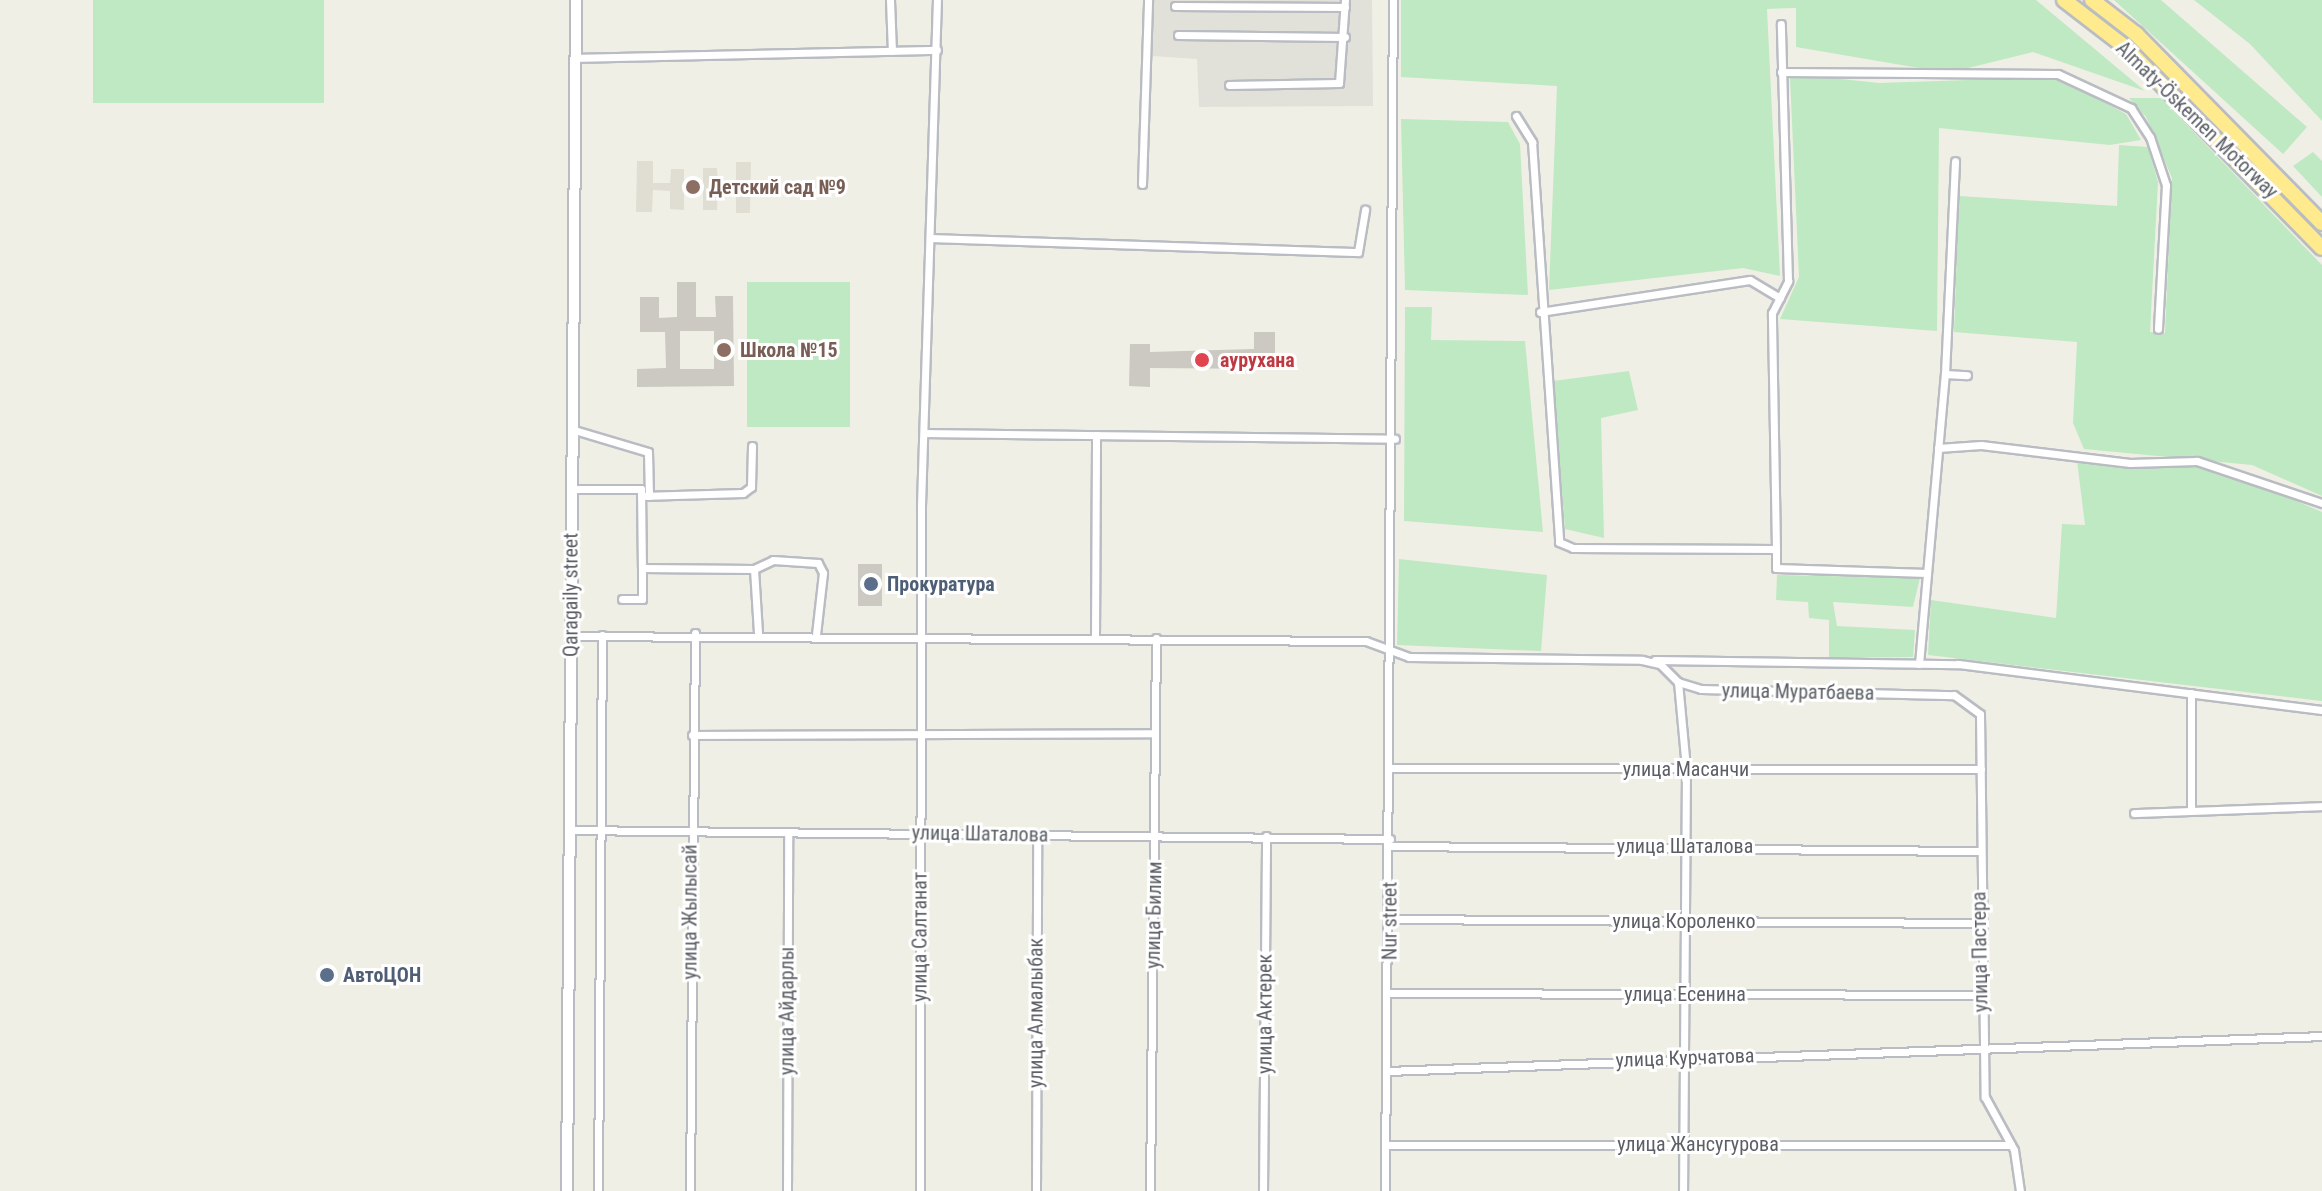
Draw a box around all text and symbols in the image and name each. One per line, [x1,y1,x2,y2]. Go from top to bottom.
street label: Almaty-Öskemen Motorway [2111,36,2283,204]
place label: Детский сад №9 [709,175,846,199]
marker: Детский сад №9 [684,178,702,196]
place label: Школа №15 [740,338,838,362]
marker: Школа №15 [715,341,733,359]
place label: аурухана [1220,348,1295,372]
marker: аурухана [1191,349,1213,371]
street label: Qaragaily street [559,533,583,657]
place label: Прокуратура [887,572,995,596]
marker: Прокуратура [862,575,880,593]
street label: улица Муратбаева [1722,679,1874,705]
street label: улица Масанчи [1623,757,1749,781]
street label: улица Шаталова [912,821,1048,847]
street label: улица Шаталова [1617,834,1753,858]
street label: улица Жылысай [678,844,702,980]
street label: улица Билим [1141,861,1167,969]
street label: улица Салтанат [908,872,932,1002]
street label: Nur street [1378,882,1402,960]
street label: улица Пастера [1967,891,1993,1013]
street label: улица Короленко [1613,909,1755,933]
street label: улица Алмалыбак [1024,938,1048,1088]
street label: улица Айдарлы [775,947,799,1075]
street label: улица Актерек [1253,954,1277,1074]
place label: АвтоЦОН [343,963,421,987]
marker: АвтоЦОН [318,966,336,984]
street label: улица Есенина [1624,982,1746,1006]
street label: улица Курчатова [1615,1044,1755,1072]
street label: улица Жансугурова [1617,1132,1779,1156]

